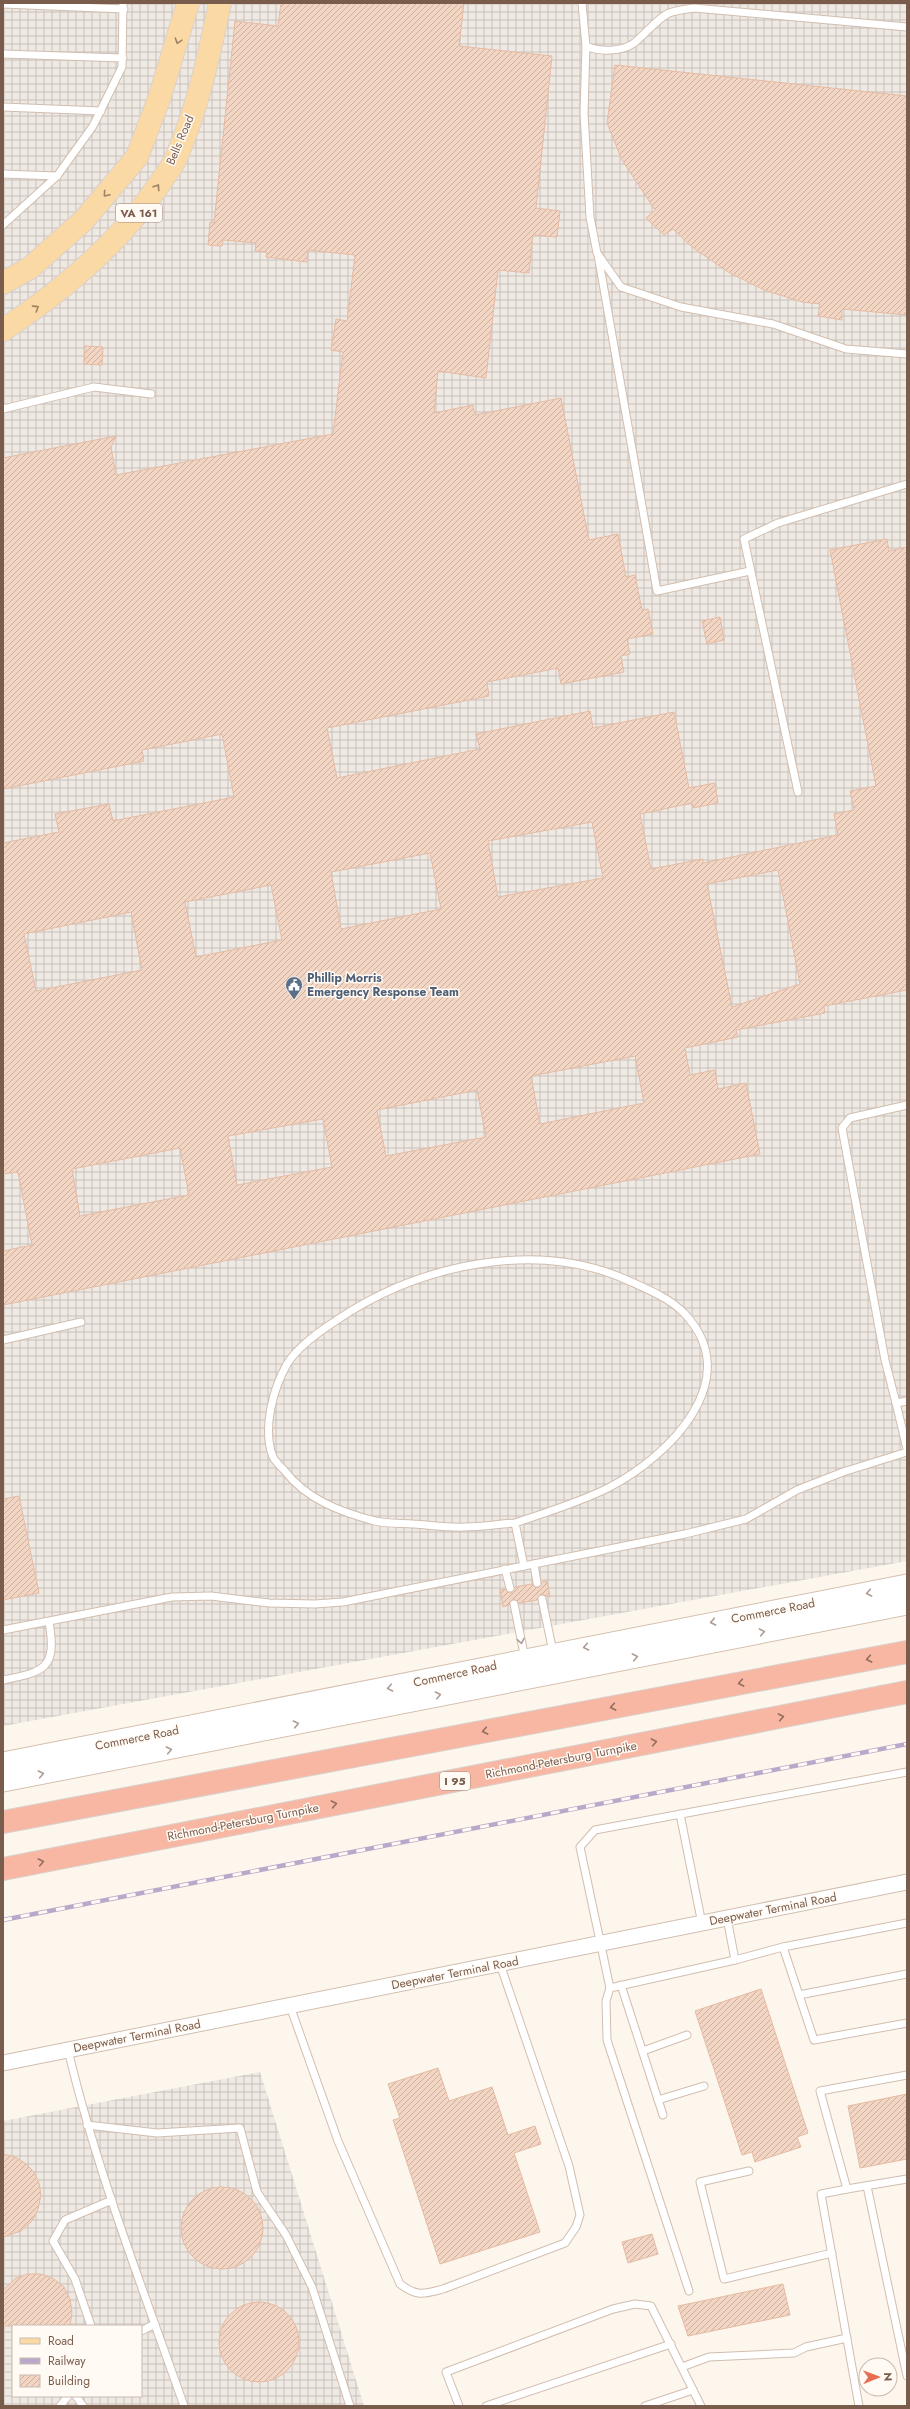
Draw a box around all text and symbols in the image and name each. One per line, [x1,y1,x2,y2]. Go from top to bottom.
one-way arrow [174,37,183,44]
street label: Bells Road [161,112,199,168]
one-way arrow [152,185,159,192]
one-way arrow [103,190,110,197]
road number: VA 161 [116,204,162,222]
one-way arrow [32,305,39,313]
place label: Phillip Morris Emergency Response Team [307,969,459,1001]
public building icon: Phillip Morris Emergency Response Team [284,975,304,1000]
one-way arrow [866,1588,872,1596]
street label: Commerce Road [730,1594,816,1628]
one-way arrow [710,1618,717,1626]
one-way arrow [759,1628,765,1637]
one-way arrow [517,1638,525,1644]
one-way arrow [583,1642,589,1650]
one-way arrow [631,1653,638,1661]
one-way arrow [866,1655,872,1663]
street label: Commerce Road [412,1656,498,1692]
one-way arrow [738,1679,744,1687]
one-way arrow [387,1683,393,1691]
one-way arrow [434,1692,441,1700]
one-way arrow [610,1703,616,1711]
one-way arrow [778,1713,784,1721]
street label: Commerce Road [94,1721,180,1755]
one-way arrow [293,1721,300,1729]
one-way arrow [482,1727,489,1735]
street label: Richmond-Petersburg Turnpike [484,1736,638,1784]
one-way arrow [651,1738,657,1746]
one-way arrow [166,1746,172,1754]
one-way arrow [38,1770,44,1779]
road number: I 95 [440,1772,470,1790]
street label: Richmond-Petersburg Turnpike [166,1798,320,1846]
one-way arrow [331,1801,337,1809]
one-way arrow [38,1858,44,1866]
street label: Deepwater Terminal Road [708,1888,838,1930]
street label: Deepwater Terminal Road [390,1952,520,1994]
street label: Deepwater Terminal Road [72,2015,202,2057]
legend [12,2325,142,2397]
text: Road [48,2332,74,2350]
text: Railway [48,2352,86,2370]
north arrow [858,2357,898,2397]
text: Building [48,2372,90,2390]
text: N [880,2372,896,2381]

